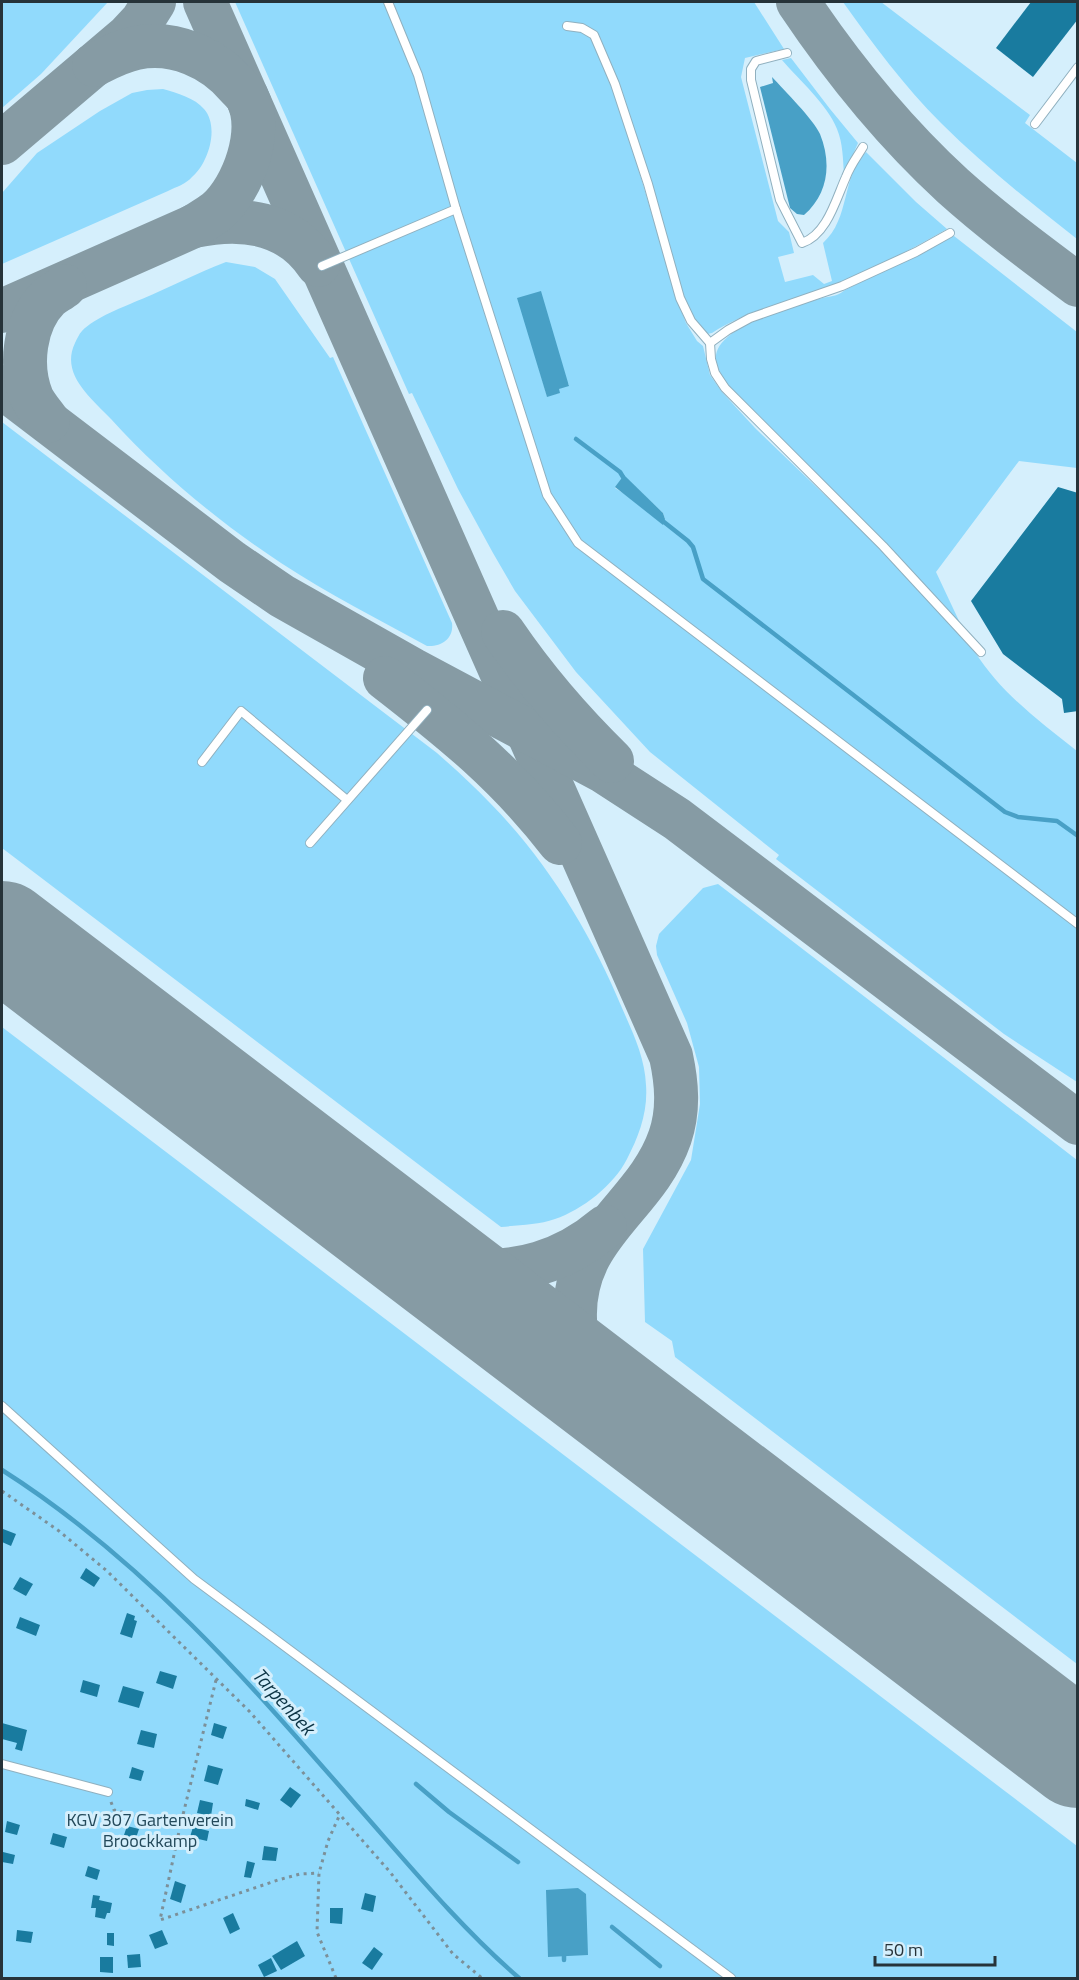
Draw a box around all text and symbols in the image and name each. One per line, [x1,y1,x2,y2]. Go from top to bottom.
water label: Tarpenbek [245,1660,324,1743]
park label: KGV 307 Gartenverein Broockkamp [66,1806,234,1854]
scale bar [875,1929,995,1967]
text: 50 m [884,1936,923,1963]

